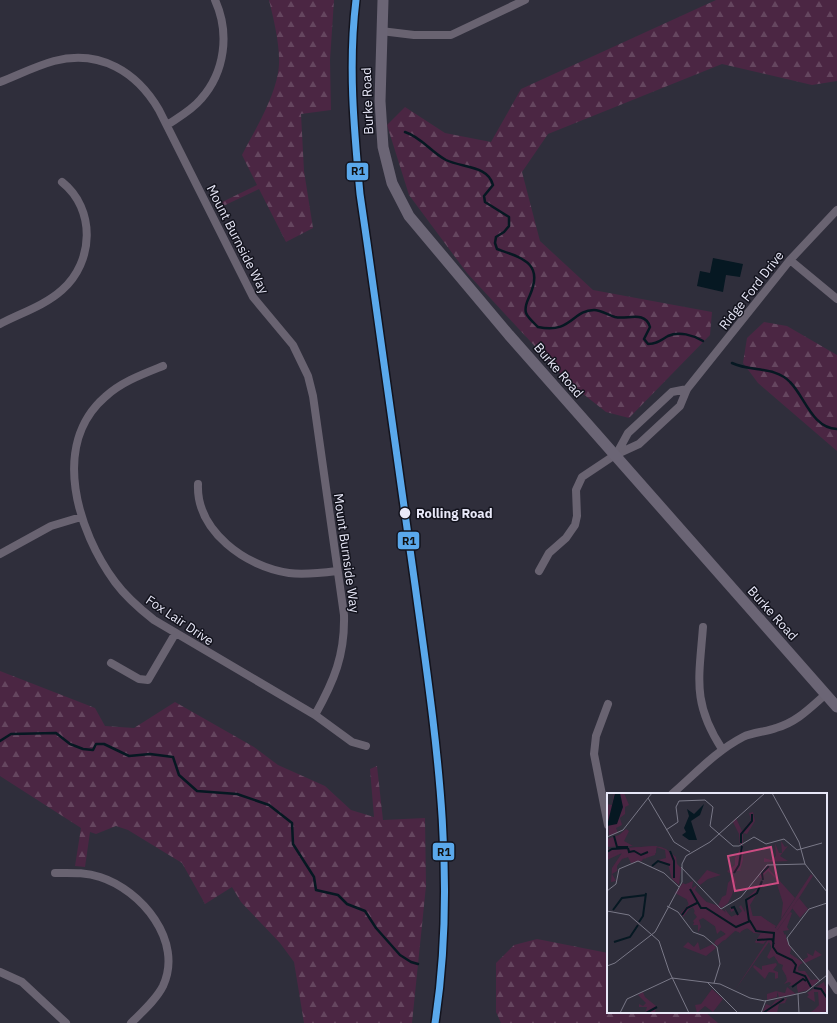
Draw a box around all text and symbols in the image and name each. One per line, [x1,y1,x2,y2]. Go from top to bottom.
street label: Burke Road [358,67,377,135]
line badge: R1 [346,162,369,181]
text: R1 [351,164,365,178]
street label: Mount Burnside Way [203,182,273,297]
street label: Ridge Ford Drive [715,247,788,333]
street label: Burke Road [530,339,587,401]
street label: Mount Burnside Way [330,492,363,614]
place label: Rolling Road [416,505,493,522]
marker: Rolling Road [398,506,412,520]
line badge: R1 [397,531,420,550]
text: R1 [402,534,416,548]
street label: Burke Road [744,583,801,644]
street label: Fox Lair Drive [142,591,217,649]
inset map [607,793,827,1013]
line badge: R1 [432,842,455,861]
text: R1 [437,845,451,859]

